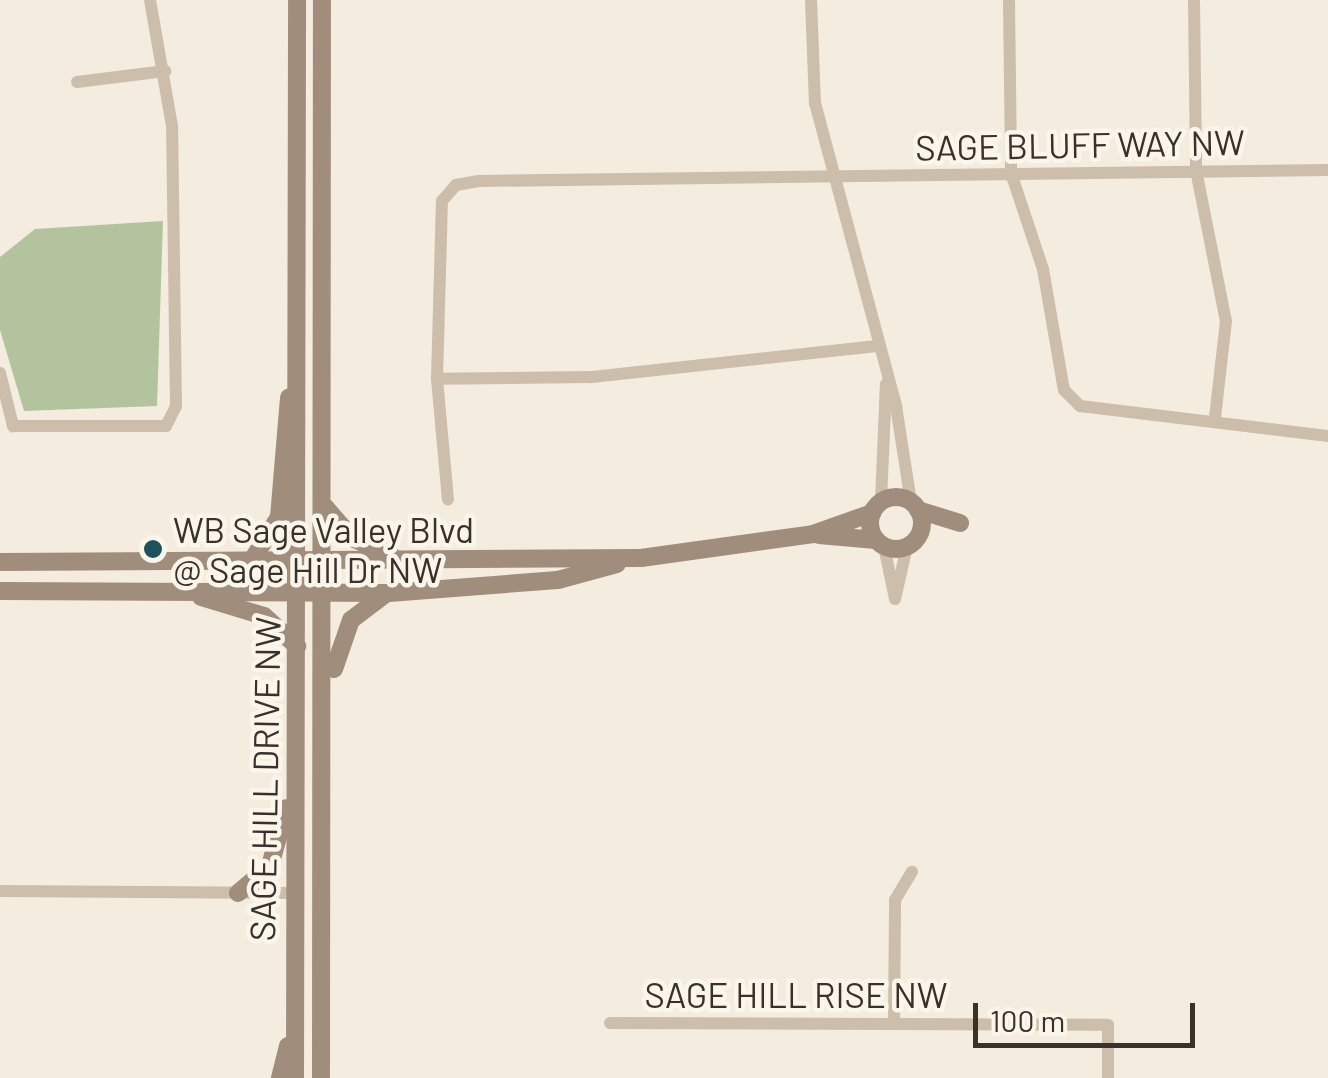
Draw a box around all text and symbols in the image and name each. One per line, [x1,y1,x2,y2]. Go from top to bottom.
street label: SAGE BLUFF WAY NW [915,120,1245,168]
place label: WB Sage Valley Blvd @ Sage Hill Dr NW [173,508,474,590]
marker: WB Sage Valley Blvd @ Sage Hill Dr NW [142,538,164,560]
street label: SAGE HILL DRIVE NW [240,616,288,942]
street label: SAGE HILL RISE NW [644,973,948,1015]
scale bar [978,983,1200,1045]
text: 100 m [990,1002,1065,1038]

